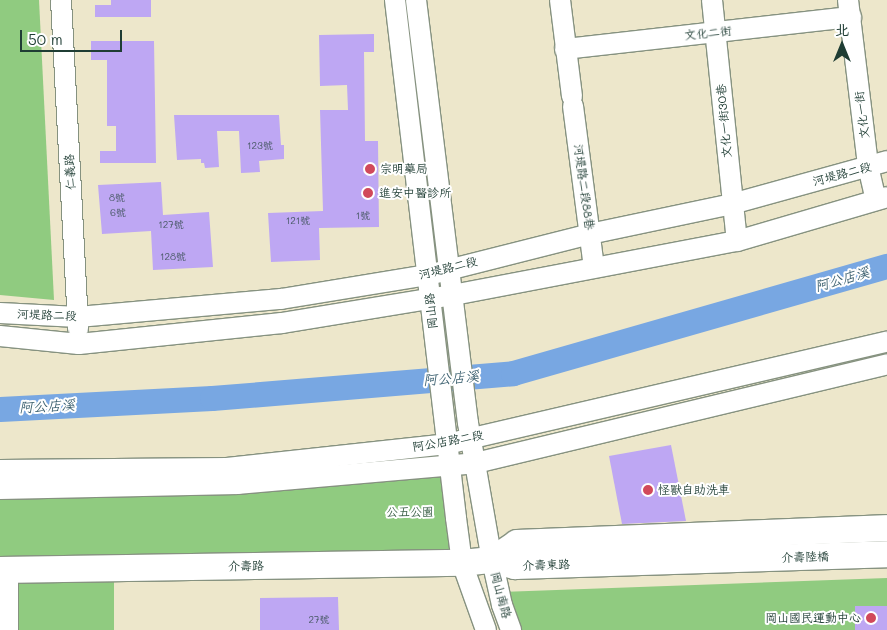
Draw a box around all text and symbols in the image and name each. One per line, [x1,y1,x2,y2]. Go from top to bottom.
scale bar [22,20,125,52]
north arrow [817,20,867,70]
text: 北 [835,20,849,39]
street label: 文化二街 [683,23,733,43]
text: 50 m [28,29,63,49]
street label: 文化一街30巷 [714,83,734,159]
street label: 文化一街 [852,90,872,140]
house number: 123號 [247,140,273,152]
street label: 河堤路二段88巷 [571,143,597,231]
street label: 仁義路 [62,154,78,190]
street label: 河堤路二段 [811,159,873,189]
place label: 宗明藥局 [380,162,428,176]
marker: 宗明藥局 [364,163,376,175]
marker: 進安中醫診所 [361,186,375,200]
place label: 進安中醫診所 [379,186,451,200]
house number: 8號 [109,192,125,204]
house number: 6號 [110,207,126,219]
house number: 1號 [356,210,370,222]
house number: 121號 [286,215,310,227]
house number: 127號 [158,219,184,231]
house number: 128號 [160,251,186,263]
street label: 河堤路二段 [417,254,479,282]
water label: 阿公店溪 [813,263,871,295]
street label: 岡山路 [422,292,440,330]
street label: 河堤路二段 [17,307,77,323]
water label: 阿公店溪 [422,367,480,389]
water label: 阿公店溪 [19,396,75,416]
street label: 阿公店路二段 [411,428,485,454]
place label: 怪獸自助洗車 [658,483,730,497]
marker: 怪獸自助洗車 [642,484,654,496]
park label: 公五公園 [386,505,434,519]
street label: 介壽陸橋 [781,549,829,565]
street label: 介壽東路 [522,557,570,573]
street label: 介壽路 [228,558,264,574]
street label: 岡山南路 [488,570,514,620]
place label: 岡山國民運動中心 [765,611,861,625]
marker: 岡山國民運動中心 [865,612,877,624]
house number: 27號 [308,614,330,626]

